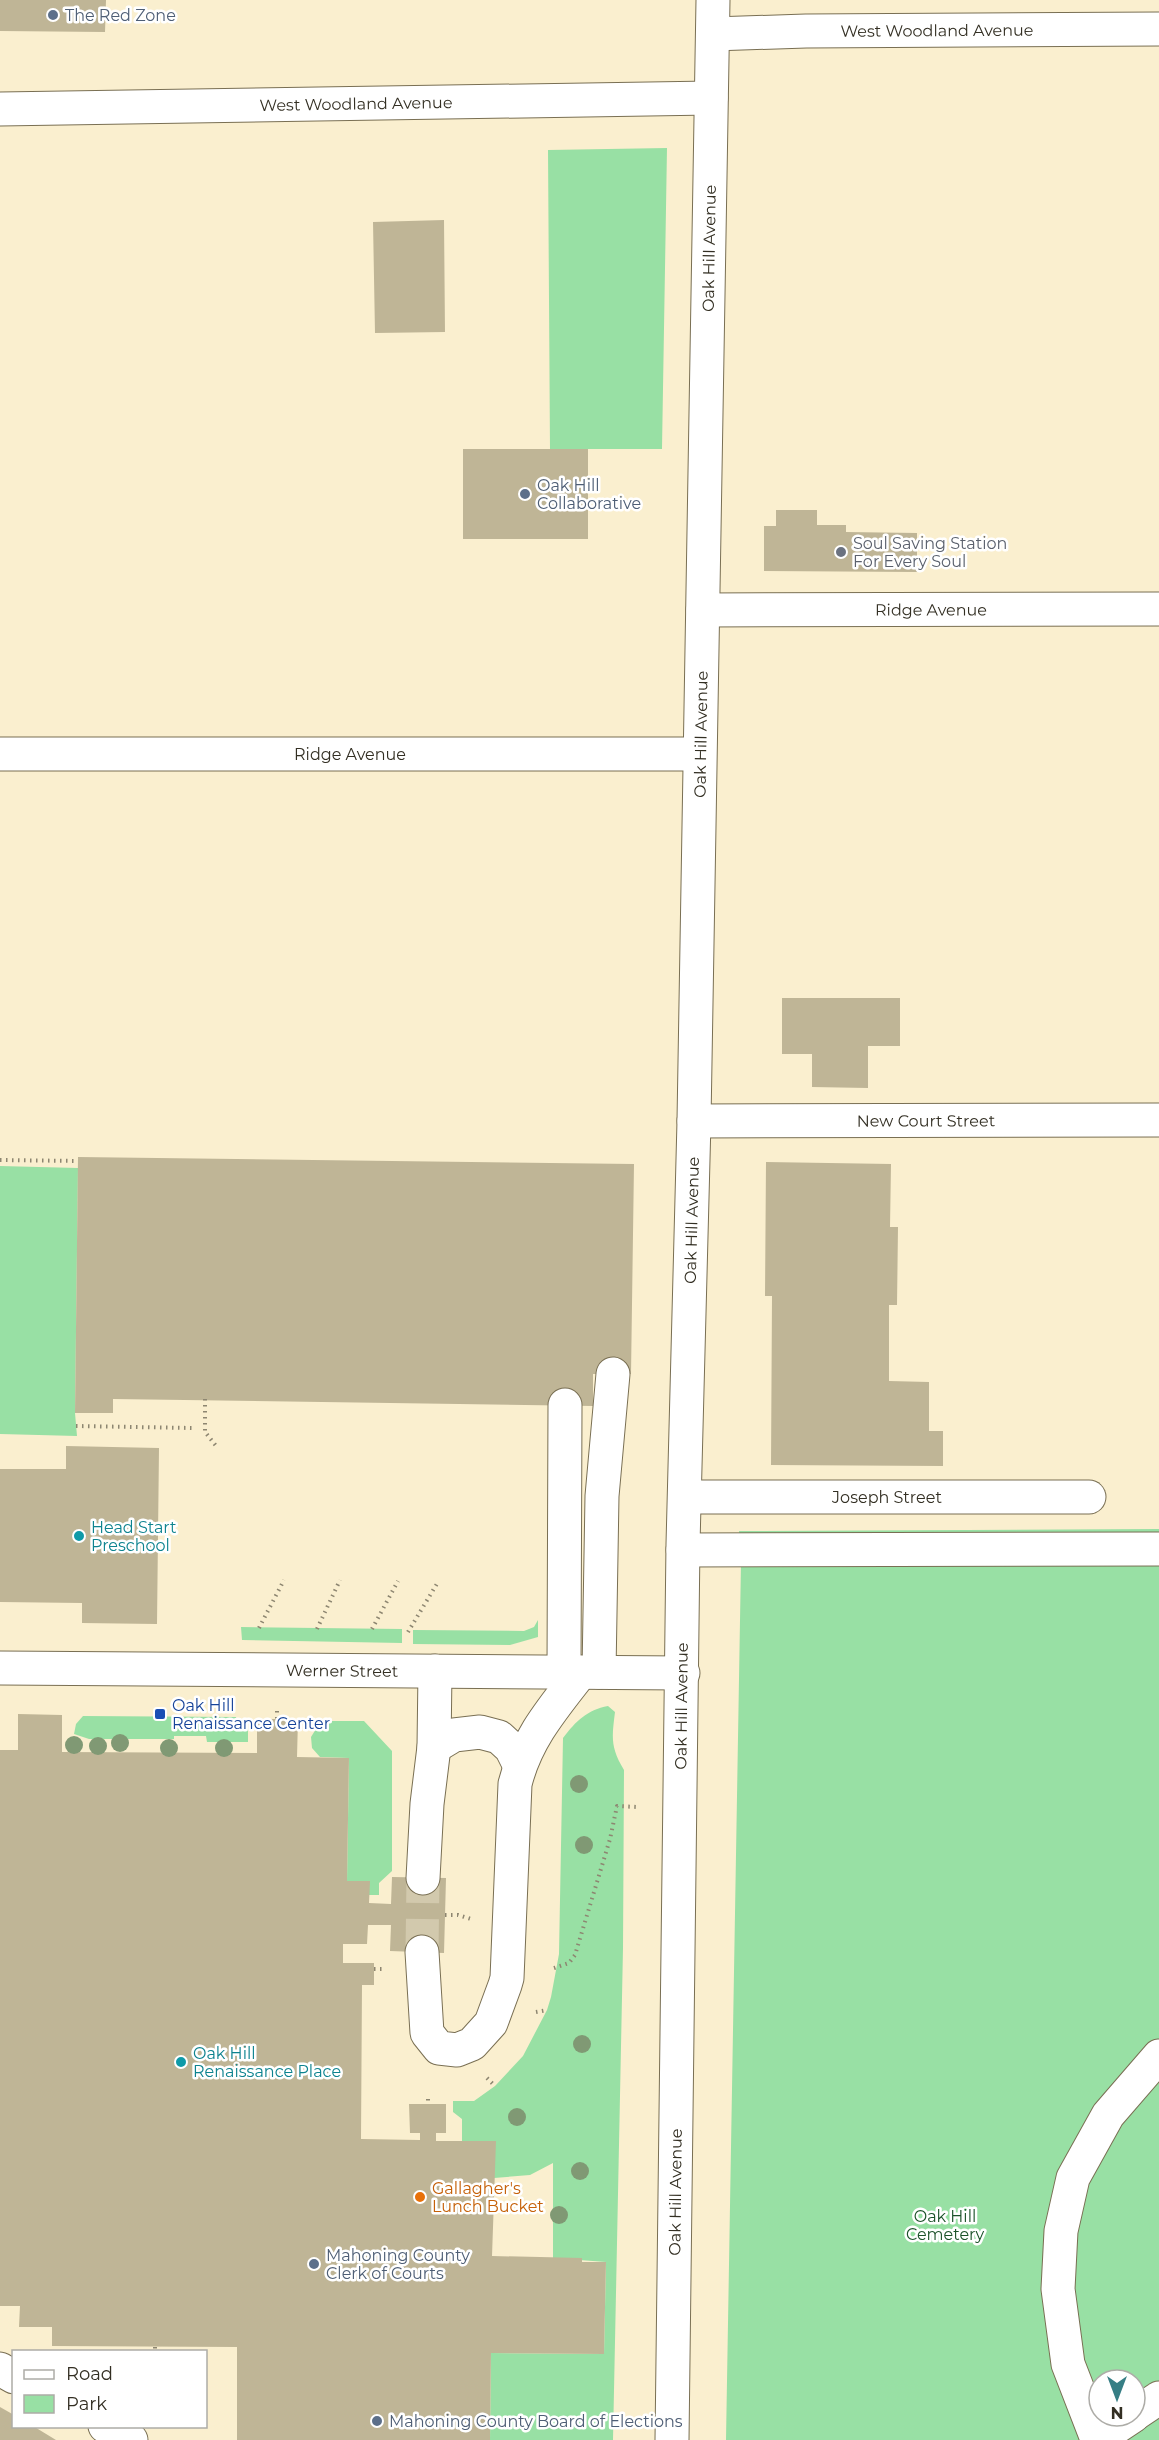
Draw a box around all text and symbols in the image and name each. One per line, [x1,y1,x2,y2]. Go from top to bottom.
place label: The Red Zone [65,6,176,25]
marker: The Red Zone [46,8,60,22]
street label: West Woodland Avenue [840,21,1034,41]
street label: West Woodland Avenue [259,93,453,115]
street label: Oak Hill Avenue [699,185,720,312]
place label: Oak Hill Collaborative [537,476,641,513]
marker: Oak Hill Collaborative [518,487,532,501]
place label: Soul Saving Station For Every Soul [853,534,1007,571]
marker: Soul Saving Station For Every Soul [834,545,848,559]
street label: Ridge Avenue [875,600,987,620]
street label: Oak Hill Avenue [690,670,712,798]
street label: Ridge Avenue [294,745,406,764]
street label: New Court Street [857,1111,996,1131]
street label: Oak Hill Avenue [681,1156,703,1284]
street label: Joseph Street [831,1488,942,1507]
place label: Head Start Preschool [91,1518,177,1555]
marker: Head Start Preschool [72,1529,86,1543]
street label: Oak Hill Avenue [671,1642,692,1770]
street label: Werner Street [286,1661,399,1681]
place label: Oak Hill Renaissance Center [172,1696,330,1733]
marker: Oak Hill Renaissance Center [153,1707,167,1721]
place label: Oak Hill Renaissance Place [193,2044,341,2081]
marker: Oak Hill Renaissance Place [174,2055,188,2069]
street label: Oak Hill Avenue [665,2128,686,2256]
place label: Gallagher's Lunch Bucket [432,2179,544,2216]
marker: Gallagher's Lunch Bucket [413,2190,427,2204]
park label: Oak Hill Cemetery [906,2207,984,2244]
place label: Mahoning County Clerk of Courts [326,2246,470,2283]
marker: Mahoning County Clerk of Courts [307,2257,321,2271]
legend [12,2350,207,2428]
text: Road [66,2363,113,2385]
north arrow [1087,2368,1147,2428]
text: Park [66,2393,107,2415]
text: N [1111,2403,1123,2422]
place label: Mahoning County Board of Elections [389,2412,683,2431]
marker: Mahoning County Board of Elections [370,2414,384,2428]

